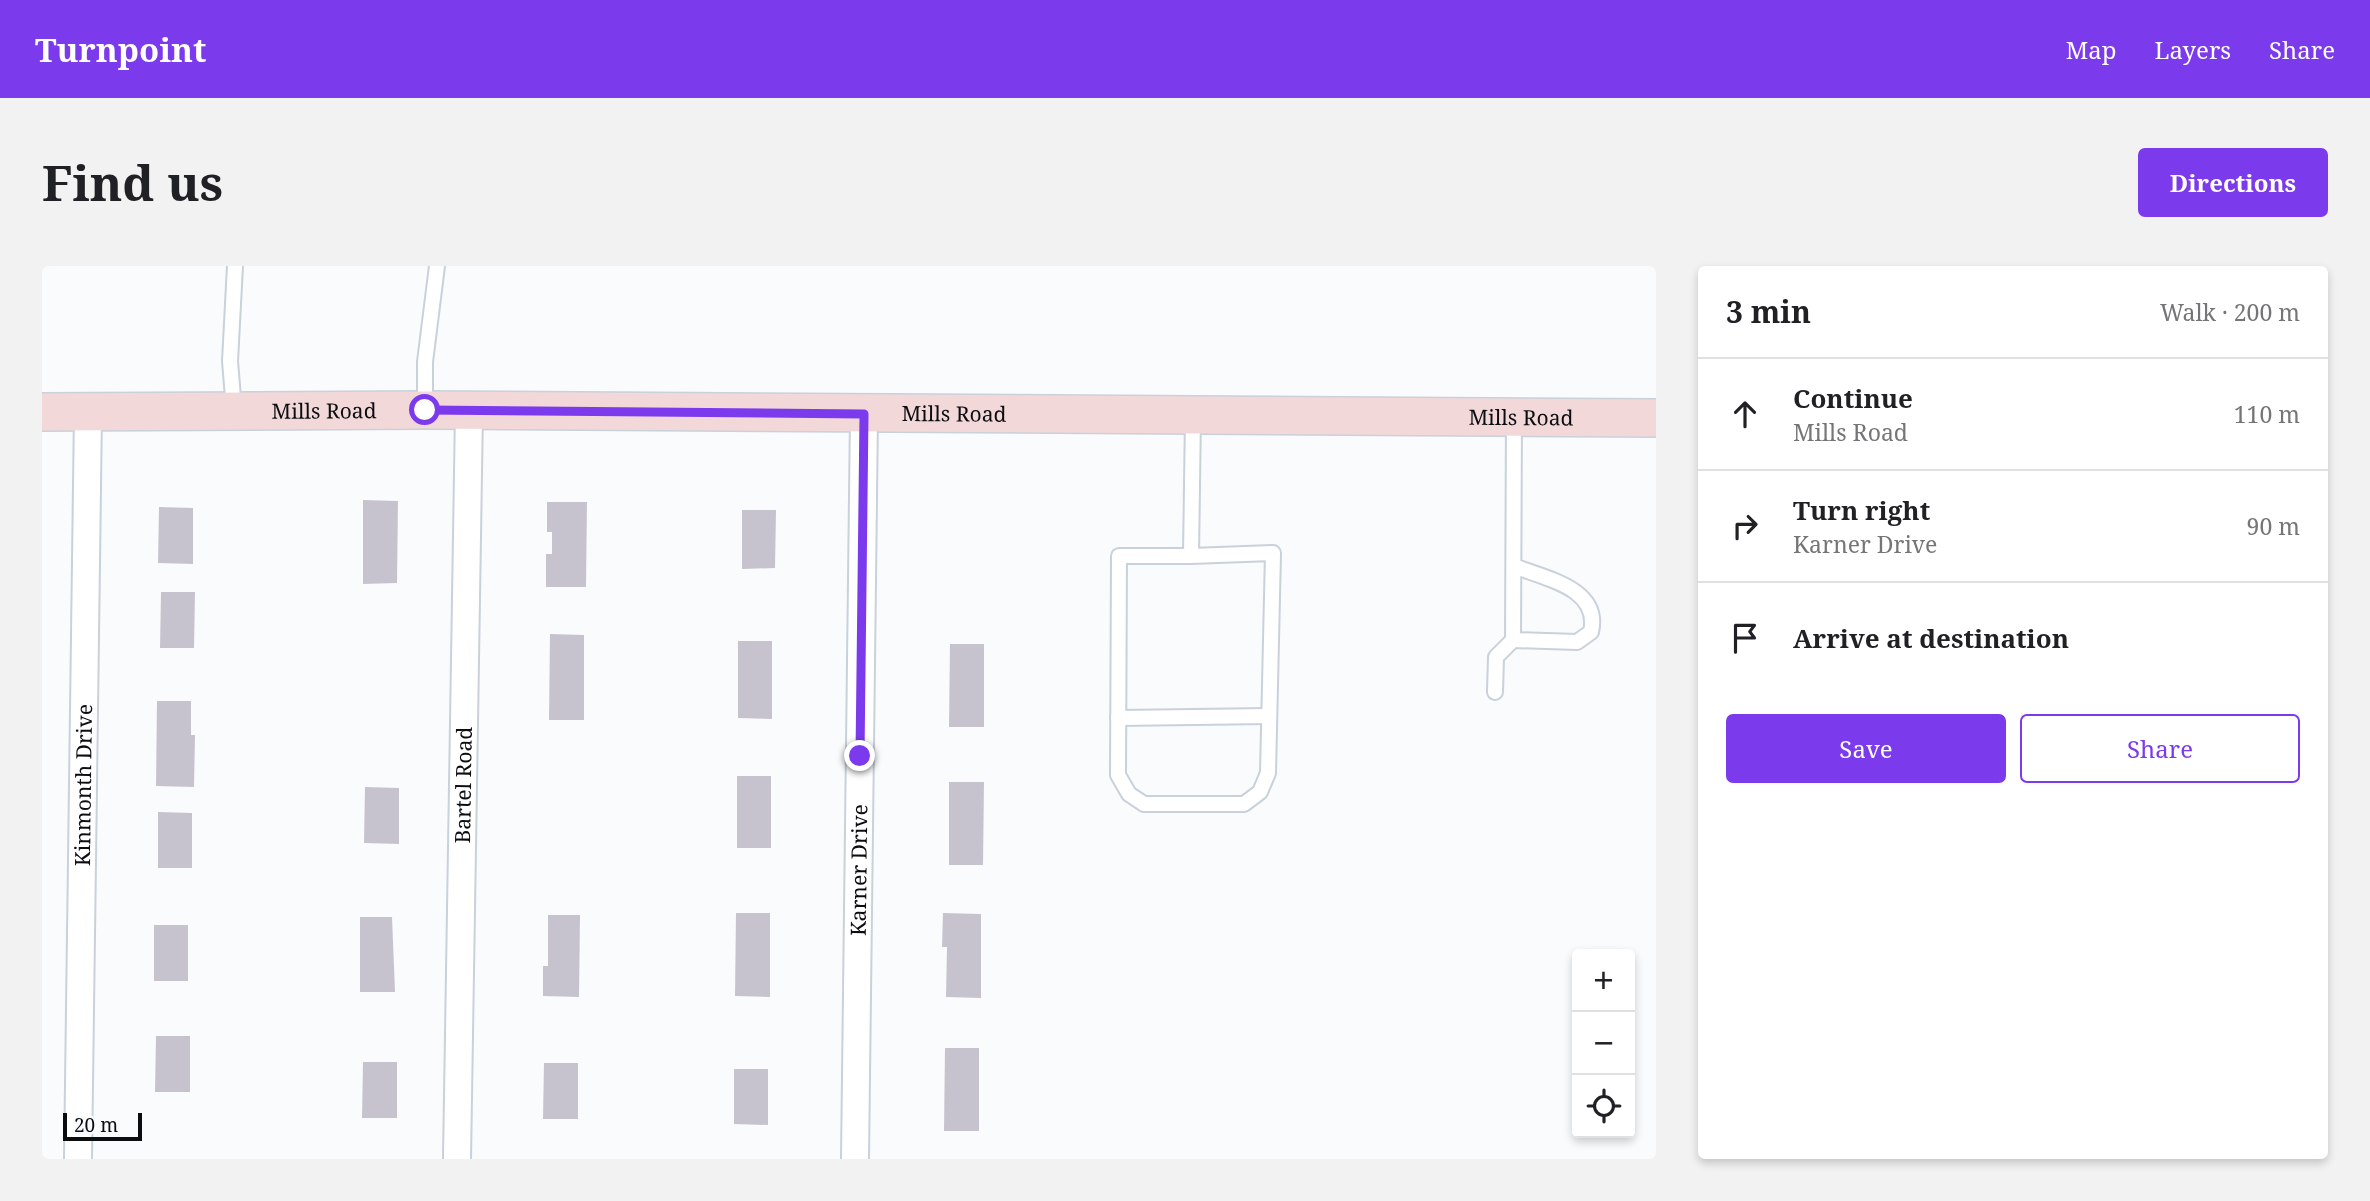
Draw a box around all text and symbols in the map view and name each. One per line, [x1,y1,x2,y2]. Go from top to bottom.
text: Turnpoint [35,27,206,72]
text: Map [2066,33,2117,66]
text: Layers [2155,33,2231,66]
text: Share [2269,33,2335,66]
button: Directions [2138,148,2328,217]
text: Find us [42,149,223,215]
text: 3 min [1726,291,1811,332]
text: Walk · 200 m [2160,296,2300,328]
text: Continue [1793,380,1913,416]
route start [409,394,440,425]
icon: ahead [1726,395,1764,433]
street label: Mills Road [271,396,377,425]
text: 110 m [2234,398,2300,430]
street label: Mills Road [901,399,1007,428]
street label: Mills Road [1468,403,1574,431]
text: Mills Road [1793,416,1908,448]
text: Turn right [1793,492,1930,528]
icon: right [1726,507,1764,545]
text: 90 m [2247,510,2300,542]
text: Karner Drive [1793,528,1937,560]
icon: arrive [1726,619,1764,657]
text: Arrive at destination [1793,620,2069,656]
street label: Kinmonth Drive [68,704,98,866]
button: Save [1726,714,2006,783]
button: Share [2020,714,2300,783]
street label: Bartel Road [448,726,478,844]
route end [844,740,875,771]
street label: Karner Drive [844,804,873,936]
map controls [1572,949,1635,1138]
button: + [1572,949,1635,1012]
button: − [1572,1012,1635,1075]
button: locate [1572,1075,1635,1138]
scale bar [63,1110,142,1142]
text: 20 m [74,1112,118,1138]

